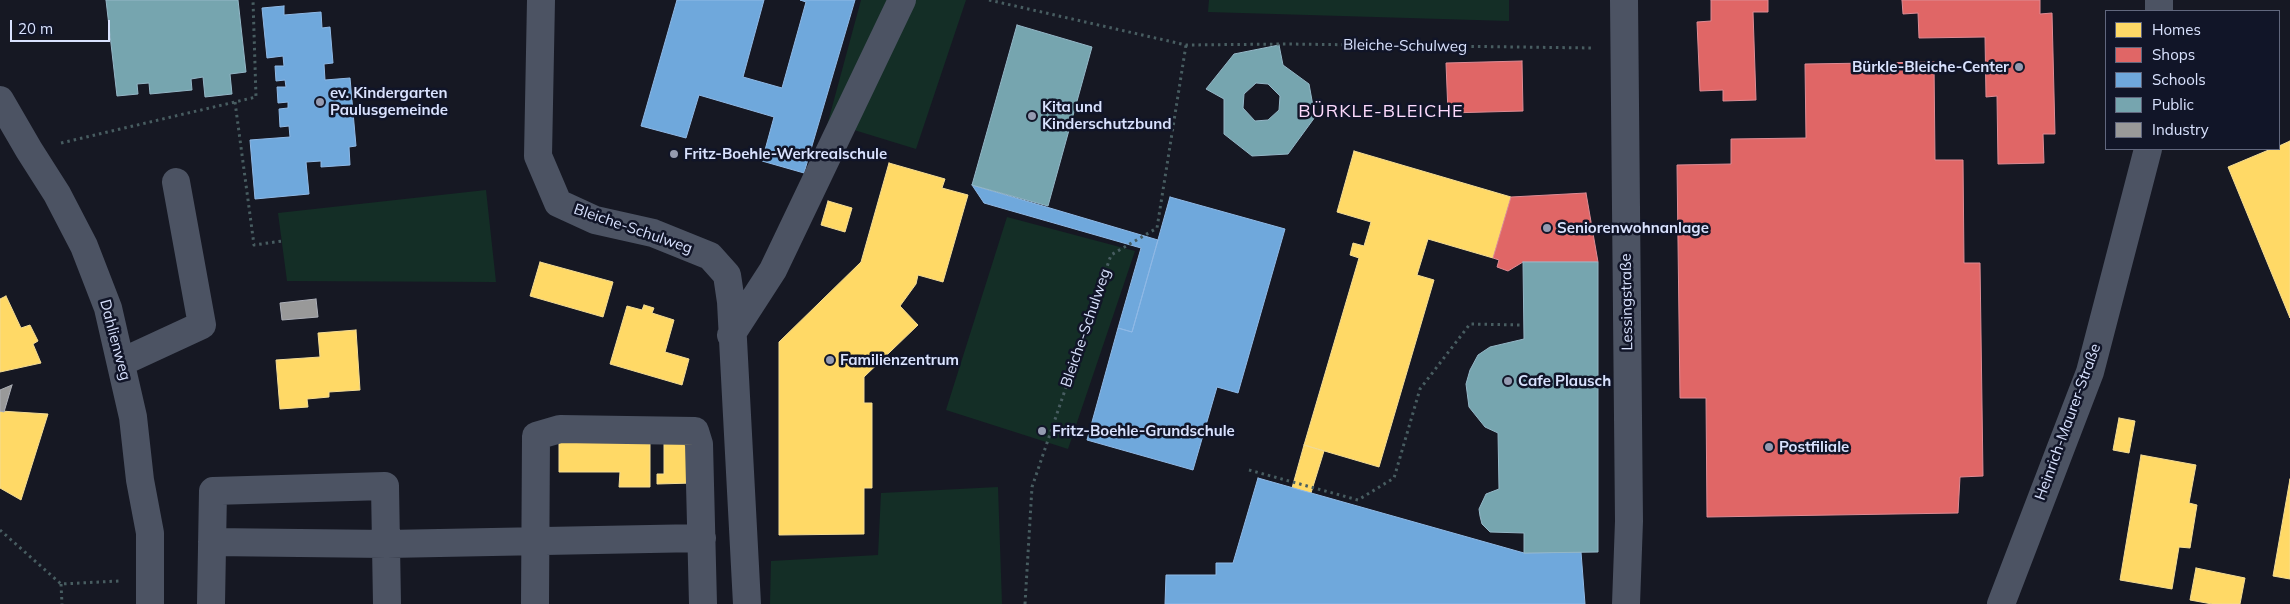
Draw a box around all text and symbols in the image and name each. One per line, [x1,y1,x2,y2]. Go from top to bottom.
scale bar [12,10,112,42]
legend [2105,10,2280,150]
text: 20 m [18,19,53,38]
text: Homes [2152,20,2201,39]
street label: Bleiche-Schulweg [1343,36,1467,56]
text: Shops [2152,45,2195,64]
place label: Bürkle-Bleiche-Center [1852,58,2009,76]
marker: Bürkle-Bleiche-Center [2013,61,2025,73]
text: Schools [2152,70,2206,89]
place label: ev. Kindergarten Paulusgemeinde [330,84,448,119]
text: Public [2152,95,2194,114]
marker: ev. Kindergarten Paulusgemeinde [314,96,326,108]
place label: Kita und Kinderschutzbund [1042,98,1172,133]
district label: BÜRKLE-BLEICHE [1297,101,1465,123]
marker: Kita und Kinderschutzbund [1026,110,1038,122]
text: Industry [2152,120,2209,139]
place label: Fritz-Boehle-Werkrealschule [684,145,887,163]
marker: Fritz-Boehle-Werkrealschule [668,148,680,160]
street label: Bleiche-Schulweg [571,200,695,258]
place label: Seniorenwohnanlage [1557,219,1709,237]
marker: Seniorenwohnanlage [1541,222,1553,234]
street label: Lessingstraße [1617,253,1637,351]
street label: Bleiche-Schulweg [1057,266,1115,390]
street label: Dahlienweg [96,298,134,382]
street label: Heinrich-Maurer-Straße [2031,341,2105,503]
place label: Familienzentrum [840,351,959,369]
marker: Familienzentrum [824,354,836,366]
place label: Cafe Plausch [1518,372,1611,390]
marker: Cafe Plausch [1502,375,1514,387]
place label: Fritz-Boehle-Grundschule [1052,422,1235,440]
marker: Fritz-Boehle-Grundschule [1036,425,1048,437]
place label: Postfiliale [1779,438,1849,456]
marker: Postfiliale [1763,441,1775,453]

